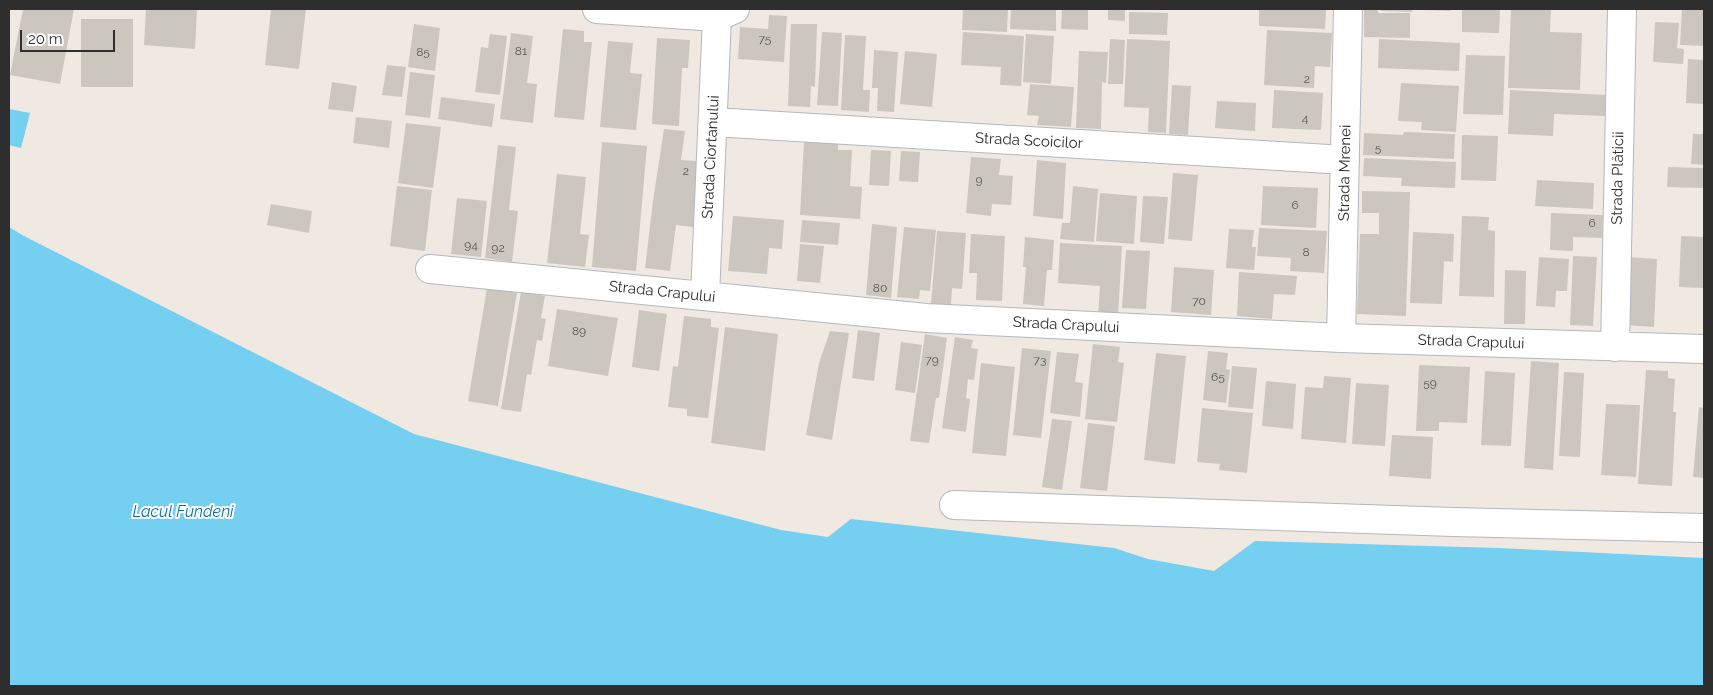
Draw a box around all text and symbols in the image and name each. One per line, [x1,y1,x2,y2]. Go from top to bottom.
scale bar [22,20,118,52]
text: 20 m [28,30,63,48]
house number: 75 [759,32,771,46]
house number: 81 [515,44,527,58]
house number: 85 [416,45,430,59]
house number: 2 [1304,72,1310,86]
street label: Strada Ciortanului [699,95,723,219]
house number: 4 [1302,111,1308,125]
street label: Strada Mrenei [1335,125,1355,221]
street label: Strada Scoicilor [975,129,1083,153]
street label: Strada Plăticii [1608,131,1628,225]
house number: 5 [1375,141,1381,155]
house number: 2 [683,164,689,178]
house number: 9 [975,173,983,187]
house number: 6 [1291,198,1299,212]
house number: 6 [1588,216,1596,230]
house number: 94 [464,238,478,252]
house number: 92 [491,241,505,255]
house number: 8 [1302,245,1310,259]
street label: Strada Crapului [608,277,716,307]
house number: 80 [873,281,887,295]
house number: 70 [1192,294,1206,308]
street label: Strada Crapului [1012,313,1120,337]
house number: 89 [572,324,586,338]
street label: Strada Crapului [1417,331,1525,353]
house number: 79 [925,353,939,367]
house number: 73 [1034,353,1046,367]
house number: 65 [1211,370,1225,384]
house number: 59 [1423,376,1437,390]
water label: Lacul Fundeni [133,502,233,522]

